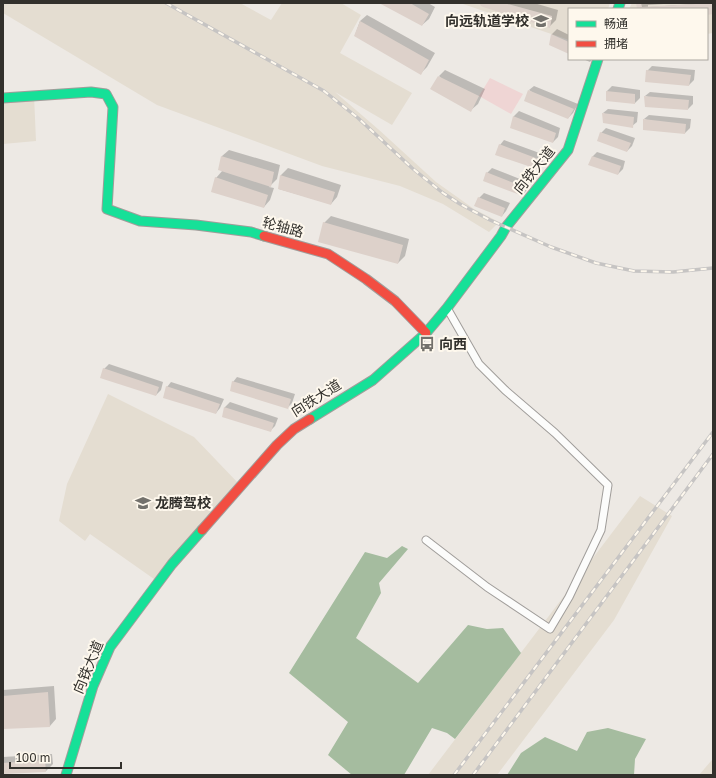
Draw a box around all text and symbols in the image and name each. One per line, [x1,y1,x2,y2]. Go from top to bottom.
legend [568,8,708,60]
place label: 向远轨道学校 [445,12,529,29]
school or university icon: 向远轨道学校 [532,12,550,30]
text: 畅通 [604,16,628,31]
text: 拥堵 [604,36,628,51]
street label: 向铁大道 [509,143,558,197]
street label: 轮轴路 [261,213,306,240]
bus stop icon: 向西 [418,335,436,353]
place label: 向西 [439,335,467,352]
street label: 向铁大道 [287,376,344,420]
school or university icon: 龙腾驾校 [134,494,152,512]
place label: 龙腾驾校 [155,494,211,511]
street label: 向铁大道 [69,638,106,696]
scale bar [10,744,121,770]
text: 100 m [16,750,50,765]

